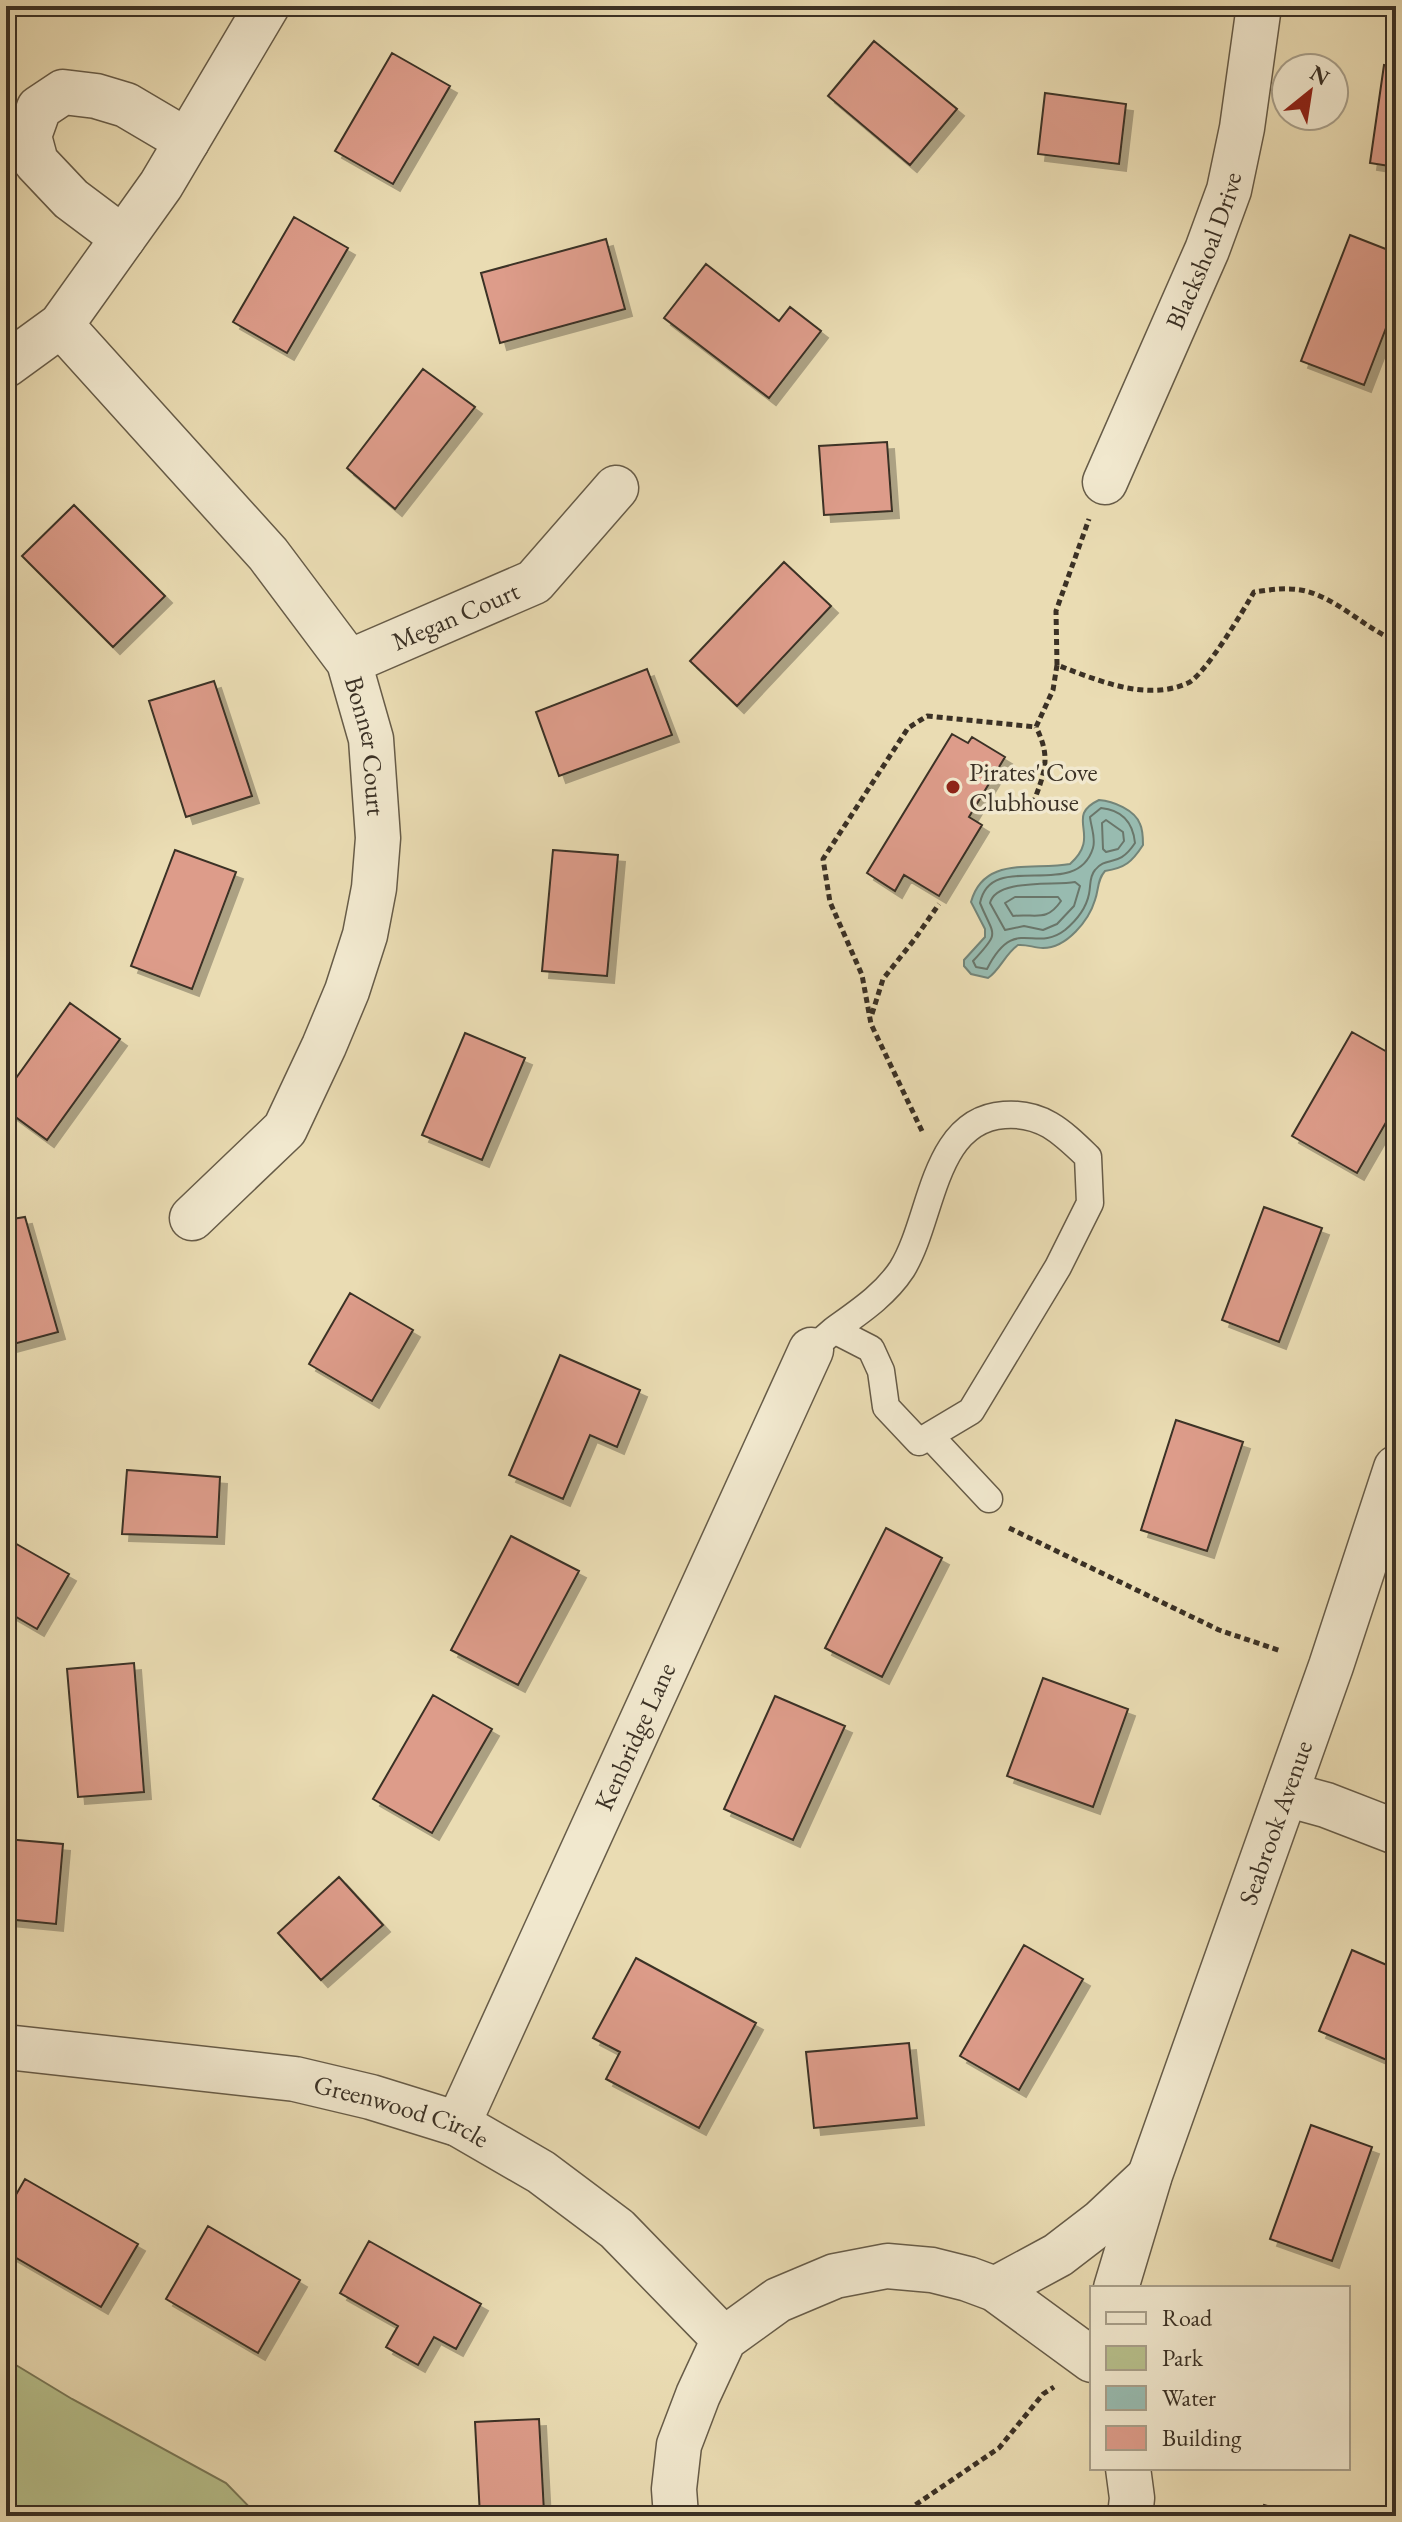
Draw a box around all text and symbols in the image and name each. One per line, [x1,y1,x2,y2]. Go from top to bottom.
north arrow [1270,52,1350,132]
text: N [1305,58,1335,92]
street label: Blackshoal Drive [1157,169,1249,334]
street label: Megan Court [387,573,524,658]
street label: Bonner Court [337,672,393,817]
place label: Pirates' Cove Clubhouse [969,755,1098,819]
marker: Pirates' Cove Clubhouse [944,778,962,796]
street label: Kenbridge Lane [586,1657,683,1816]
street label: Seabrook Avenue [1230,1736,1320,1909]
street label: Greenwood Circle [310,2067,495,2155]
legend [1090,2286,1350,2470]
text: Road [1162,2302,1213,2333]
text: Park [1162,2342,1204,2373]
text: Water [1162,2382,1216,2413]
text: Building [1162,2422,1242,2453]

